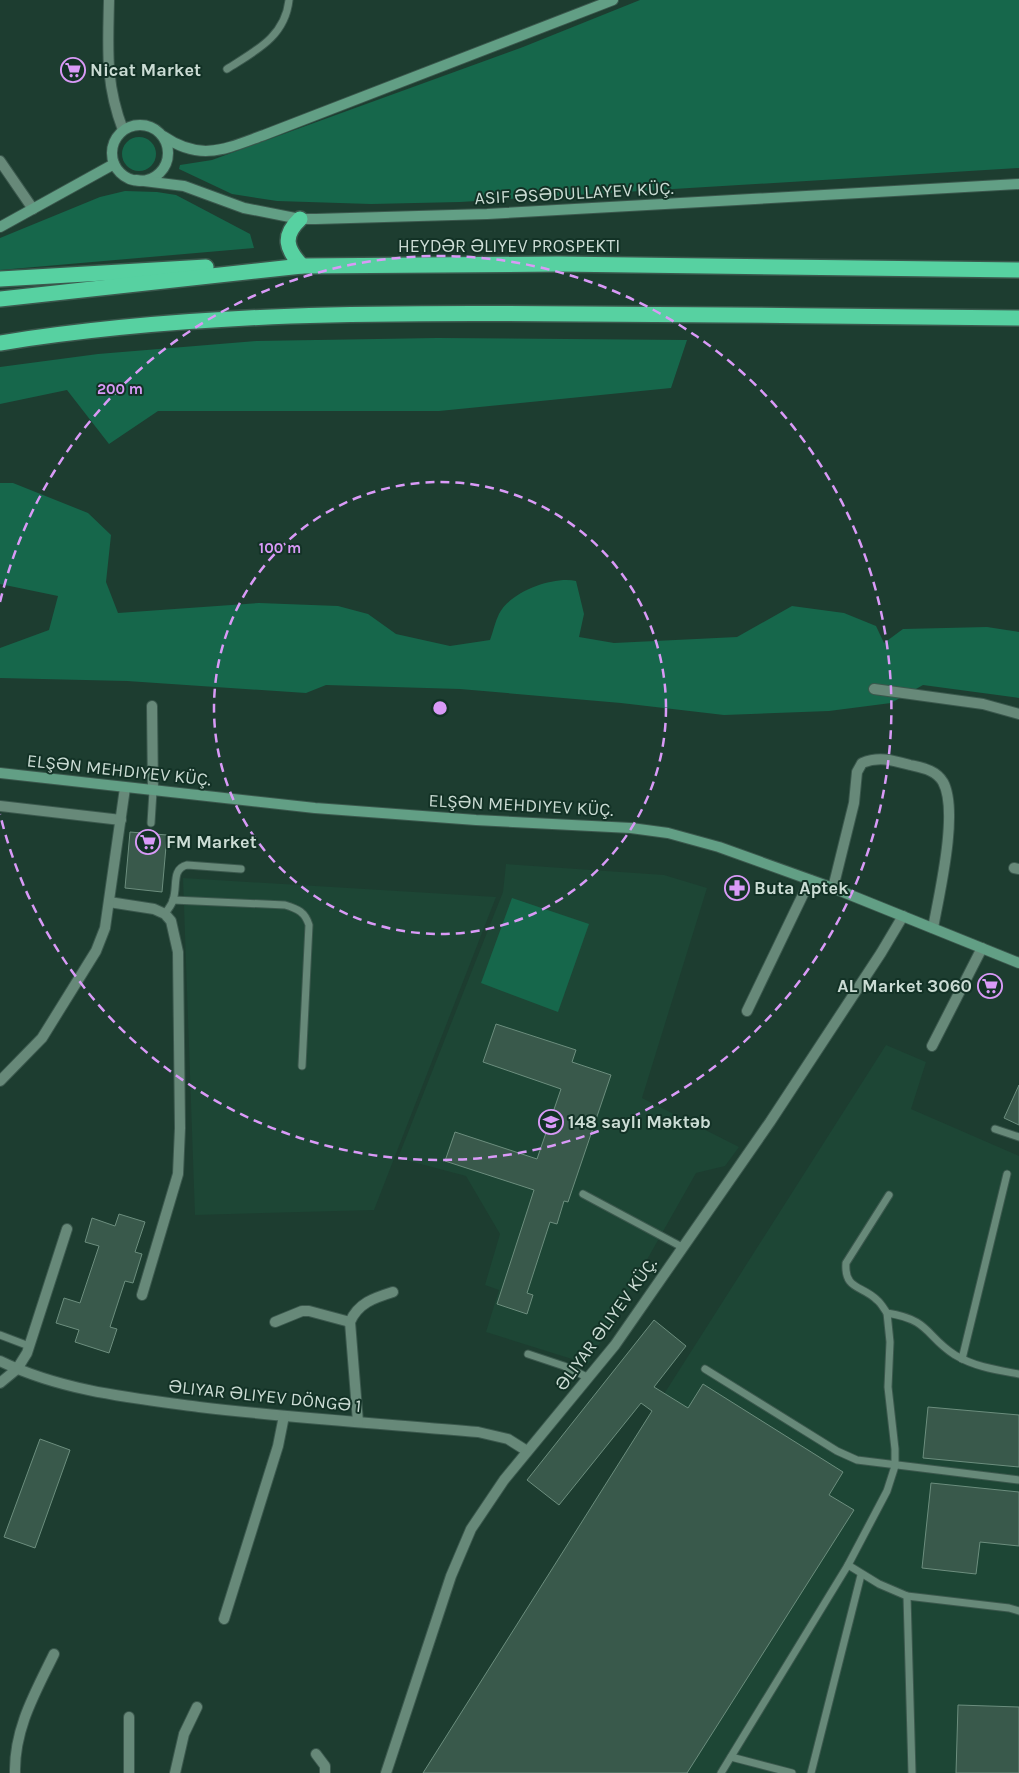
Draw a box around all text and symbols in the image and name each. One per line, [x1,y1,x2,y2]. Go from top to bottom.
supermarket icon: Nicat Market [60,57,86,83]
place label: Nicat Market [90,59,201,81]
street label: ASIF ƏSƏDULLAYEV KÜÇ. [474,177,674,209]
street label: HEYDƏR ƏLIYEV PROSPEKTI [398,235,620,257]
text: 200 m [97,380,143,398]
text: 100 m [259,539,301,557]
centre of rings [431,699,449,717]
street label: ELŞƏN MEHDIYEV KÜÇ. [26,749,212,791]
street label: ELŞƏN MEHDIYEV KÜÇ. [428,789,614,821]
supermarket icon: FM Market [135,829,161,855]
place label: FM Market [166,831,257,853]
pharmacy icon: Buta Aptek [724,875,750,901]
place label: Buta Aptek [754,877,849,899]
supermarket icon: AL Market 3060 [977,973,1003,999]
place label: AL Market 3060 [837,975,972,997]
school or university icon: 148 saylı Məktəb [538,1109,564,1135]
place label: 148 saylı Məktəb [568,1111,711,1133]
street label: ƏLIYAR ƏLIYEV KÜÇ. [550,1253,662,1395]
street label: ƏLIYAR ƏLIYEV DÖNGƏ 1 [167,1375,363,1417]

